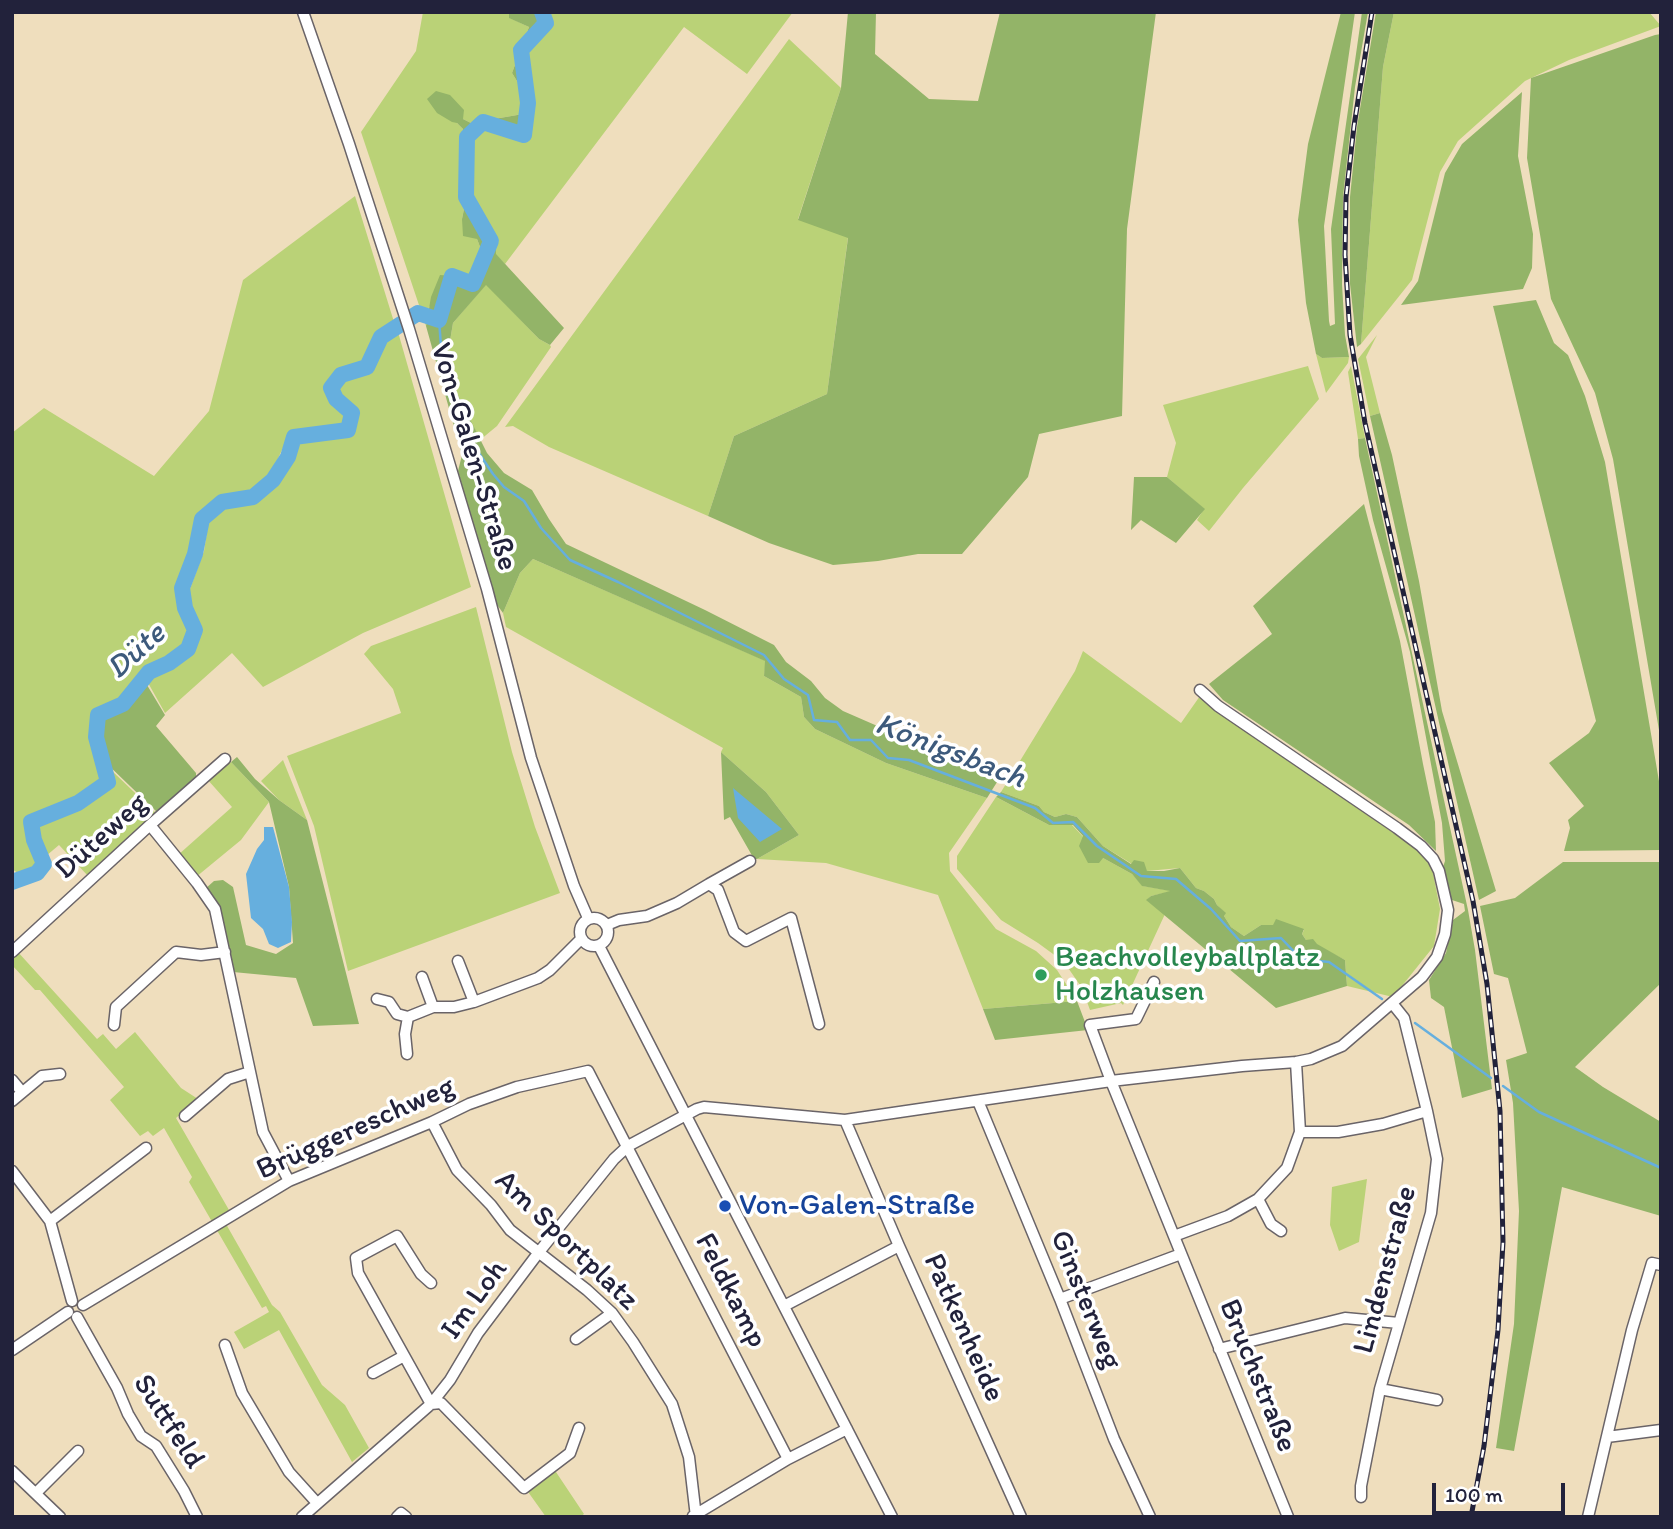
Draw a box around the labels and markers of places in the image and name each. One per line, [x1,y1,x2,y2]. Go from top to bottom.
place label: Beachvolleyballplatz Holzhausen [1055,940,1320,1010]
marker: Beachvolleyballplatz Holzhausen [1033,967,1049,983]
place label: Von-Galen-Straße [739,1188,975,1224]
marker: Von-Galen-Straße [717,1198,733,1214]

